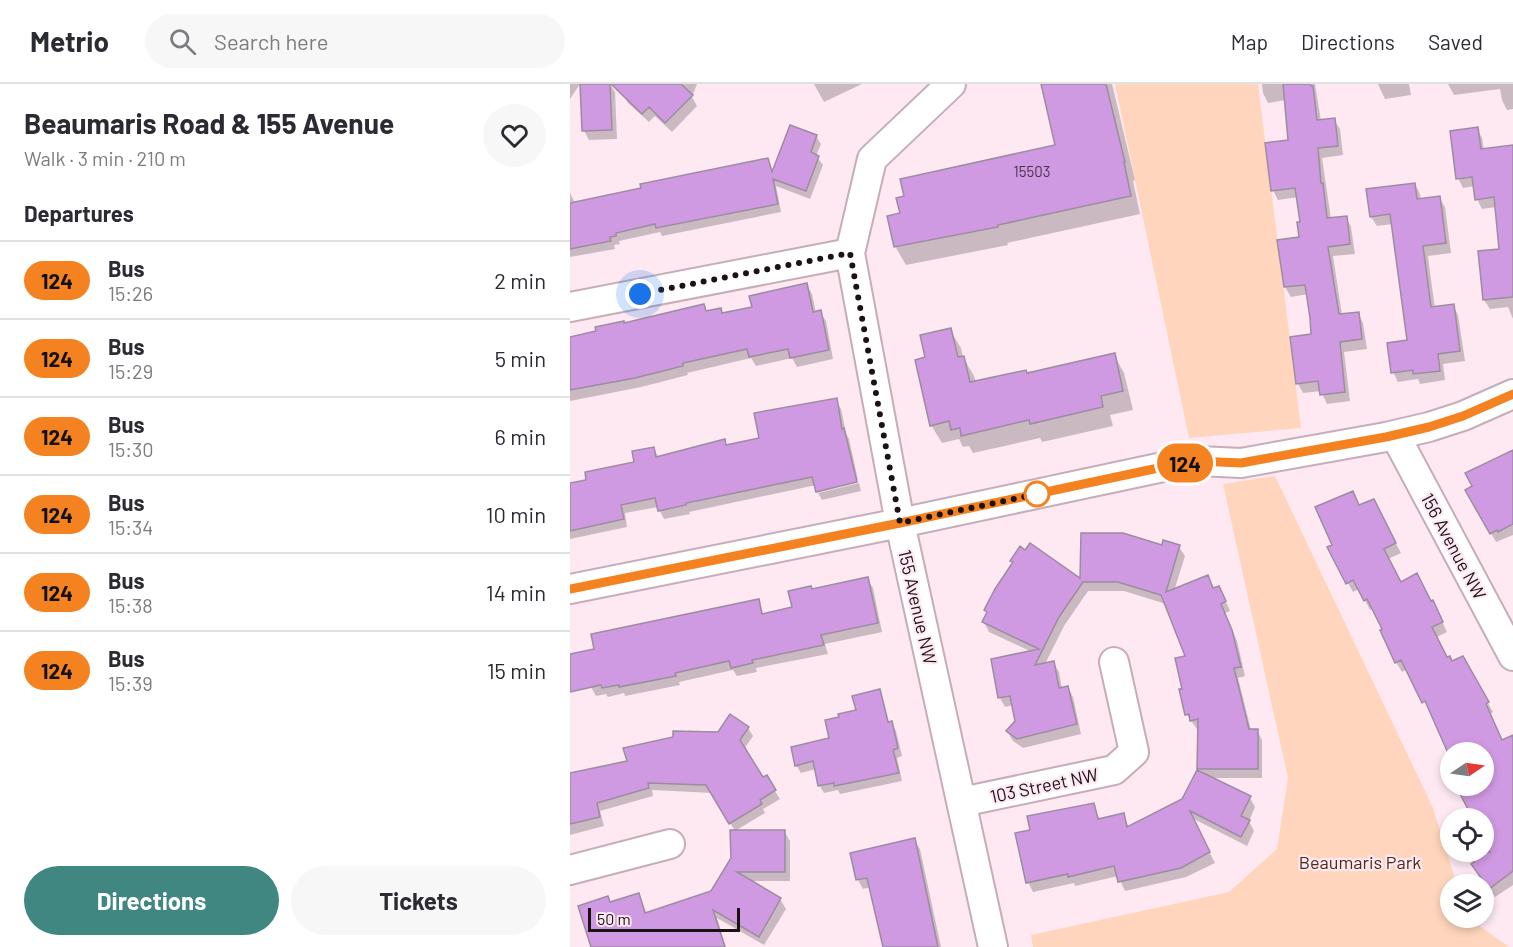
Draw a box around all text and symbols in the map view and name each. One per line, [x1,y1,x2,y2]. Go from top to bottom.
search box [145,14,565,68]
text: Metrio [30,24,109,58]
icon: search [166,25,199,58]
text: Search here [214,28,328,54]
text: Map [1231,29,1268,54]
text: Directions [1301,29,1395,54]
text: Saved [1428,29,1483,54]
button: heart [483,104,546,167]
text: Beaumaris Road & 155 Avenue [24,106,394,140]
text: Walk · 3 min · 210 m [24,146,186,170]
house number: 15503 [1014,162,1050,180]
text: Departures [24,200,134,226]
text: Bus [108,255,145,281]
text: 2 min [494,267,546,293]
text: 124 [41,268,73,293]
your location [625,279,655,309]
text: 15:26 [108,281,153,305]
text: Bus [108,333,145,359]
text: 5 min [495,345,546,371]
text: 124 [41,346,73,371]
text: 15:29 [108,359,153,383]
text: Bus [108,411,145,437]
text: 6 min [495,423,546,449]
text: 124 [41,424,73,449]
text: 15:30 [108,437,154,461]
line badge: 124 [1150,444,1220,482]
text: 124 [1169,451,1201,476]
unlabelled marker [1024,481,1050,507]
text: Bus [108,489,145,515]
street label: 156 Avenue NW [1417,489,1491,603]
text: 10 min [486,501,546,527]
text: 124 [41,502,73,527]
text: 15:34 [108,515,153,539]
street label: 155 Avenue NW [894,547,942,667]
text: Bus [108,567,145,593]
text: 14 min [486,579,546,605]
text: 124 [41,580,73,605]
text: 15:38 [108,593,153,617]
text: Bus [108,645,145,671]
text: 15 min [487,657,546,683]
text: 124 [41,658,73,683]
text: 15:39 [108,671,153,695]
north arrow [1440,742,1494,796]
map controls [1440,742,1494,928]
street label: 103 Street NW [988,763,1100,807]
button: locate [1440,808,1494,862]
park label: Beaumaris Park [1299,851,1421,873]
button: Directions [24,866,279,935]
button: Tickets [291,866,546,935]
button: layers [1440,874,1494,928]
scale bar [588,905,740,932]
text: 50 m [597,909,631,928]

